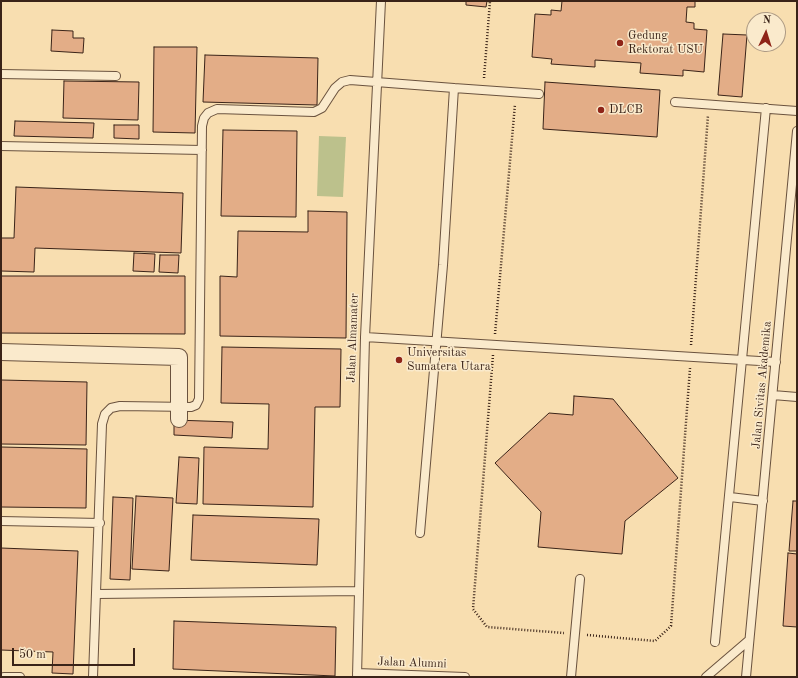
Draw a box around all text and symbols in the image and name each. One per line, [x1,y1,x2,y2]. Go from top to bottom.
north arrow [746,12,786,52]
text: N [762,15,771,26]
place label: Gedung Rektorat USU [628,29,703,57]
marker: Gedung Rektorat USU [615,38,625,48]
place label: DLCB [609,103,643,117]
marker: DLCB [596,105,606,115]
street label: Jalan Almamater [344,293,362,383]
street label: Jalan Sivitas Akademika [749,320,775,450]
place label: Universitas Sumatera Utara [407,346,491,374]
marker: Universitas Sumatera Utara [394,355,404,365]
scale bar [14,640,137,666]
text: 50 m [19,649,46,661]
street label: Jalan Alumni [377,655,447,671]

